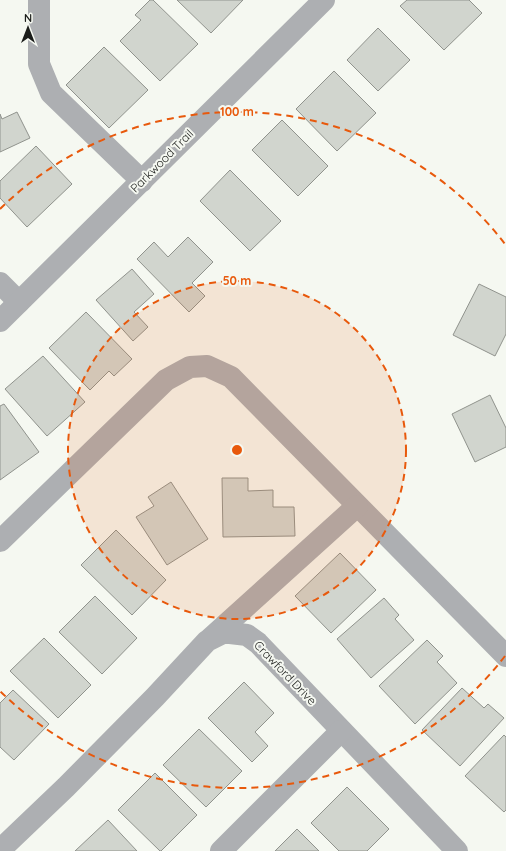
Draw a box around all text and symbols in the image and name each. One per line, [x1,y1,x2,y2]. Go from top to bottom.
north arrow [8,8,48,48]
text: N [24,11,32,25]
text: 100 m [220,104,254,119]
street label: Parkwood Trail [127,126,196,195]
text: 50 m [223,273,251,288]
centre of rings [230,443,244,457]
street label: Crawford Drive [251,637,320,708]

